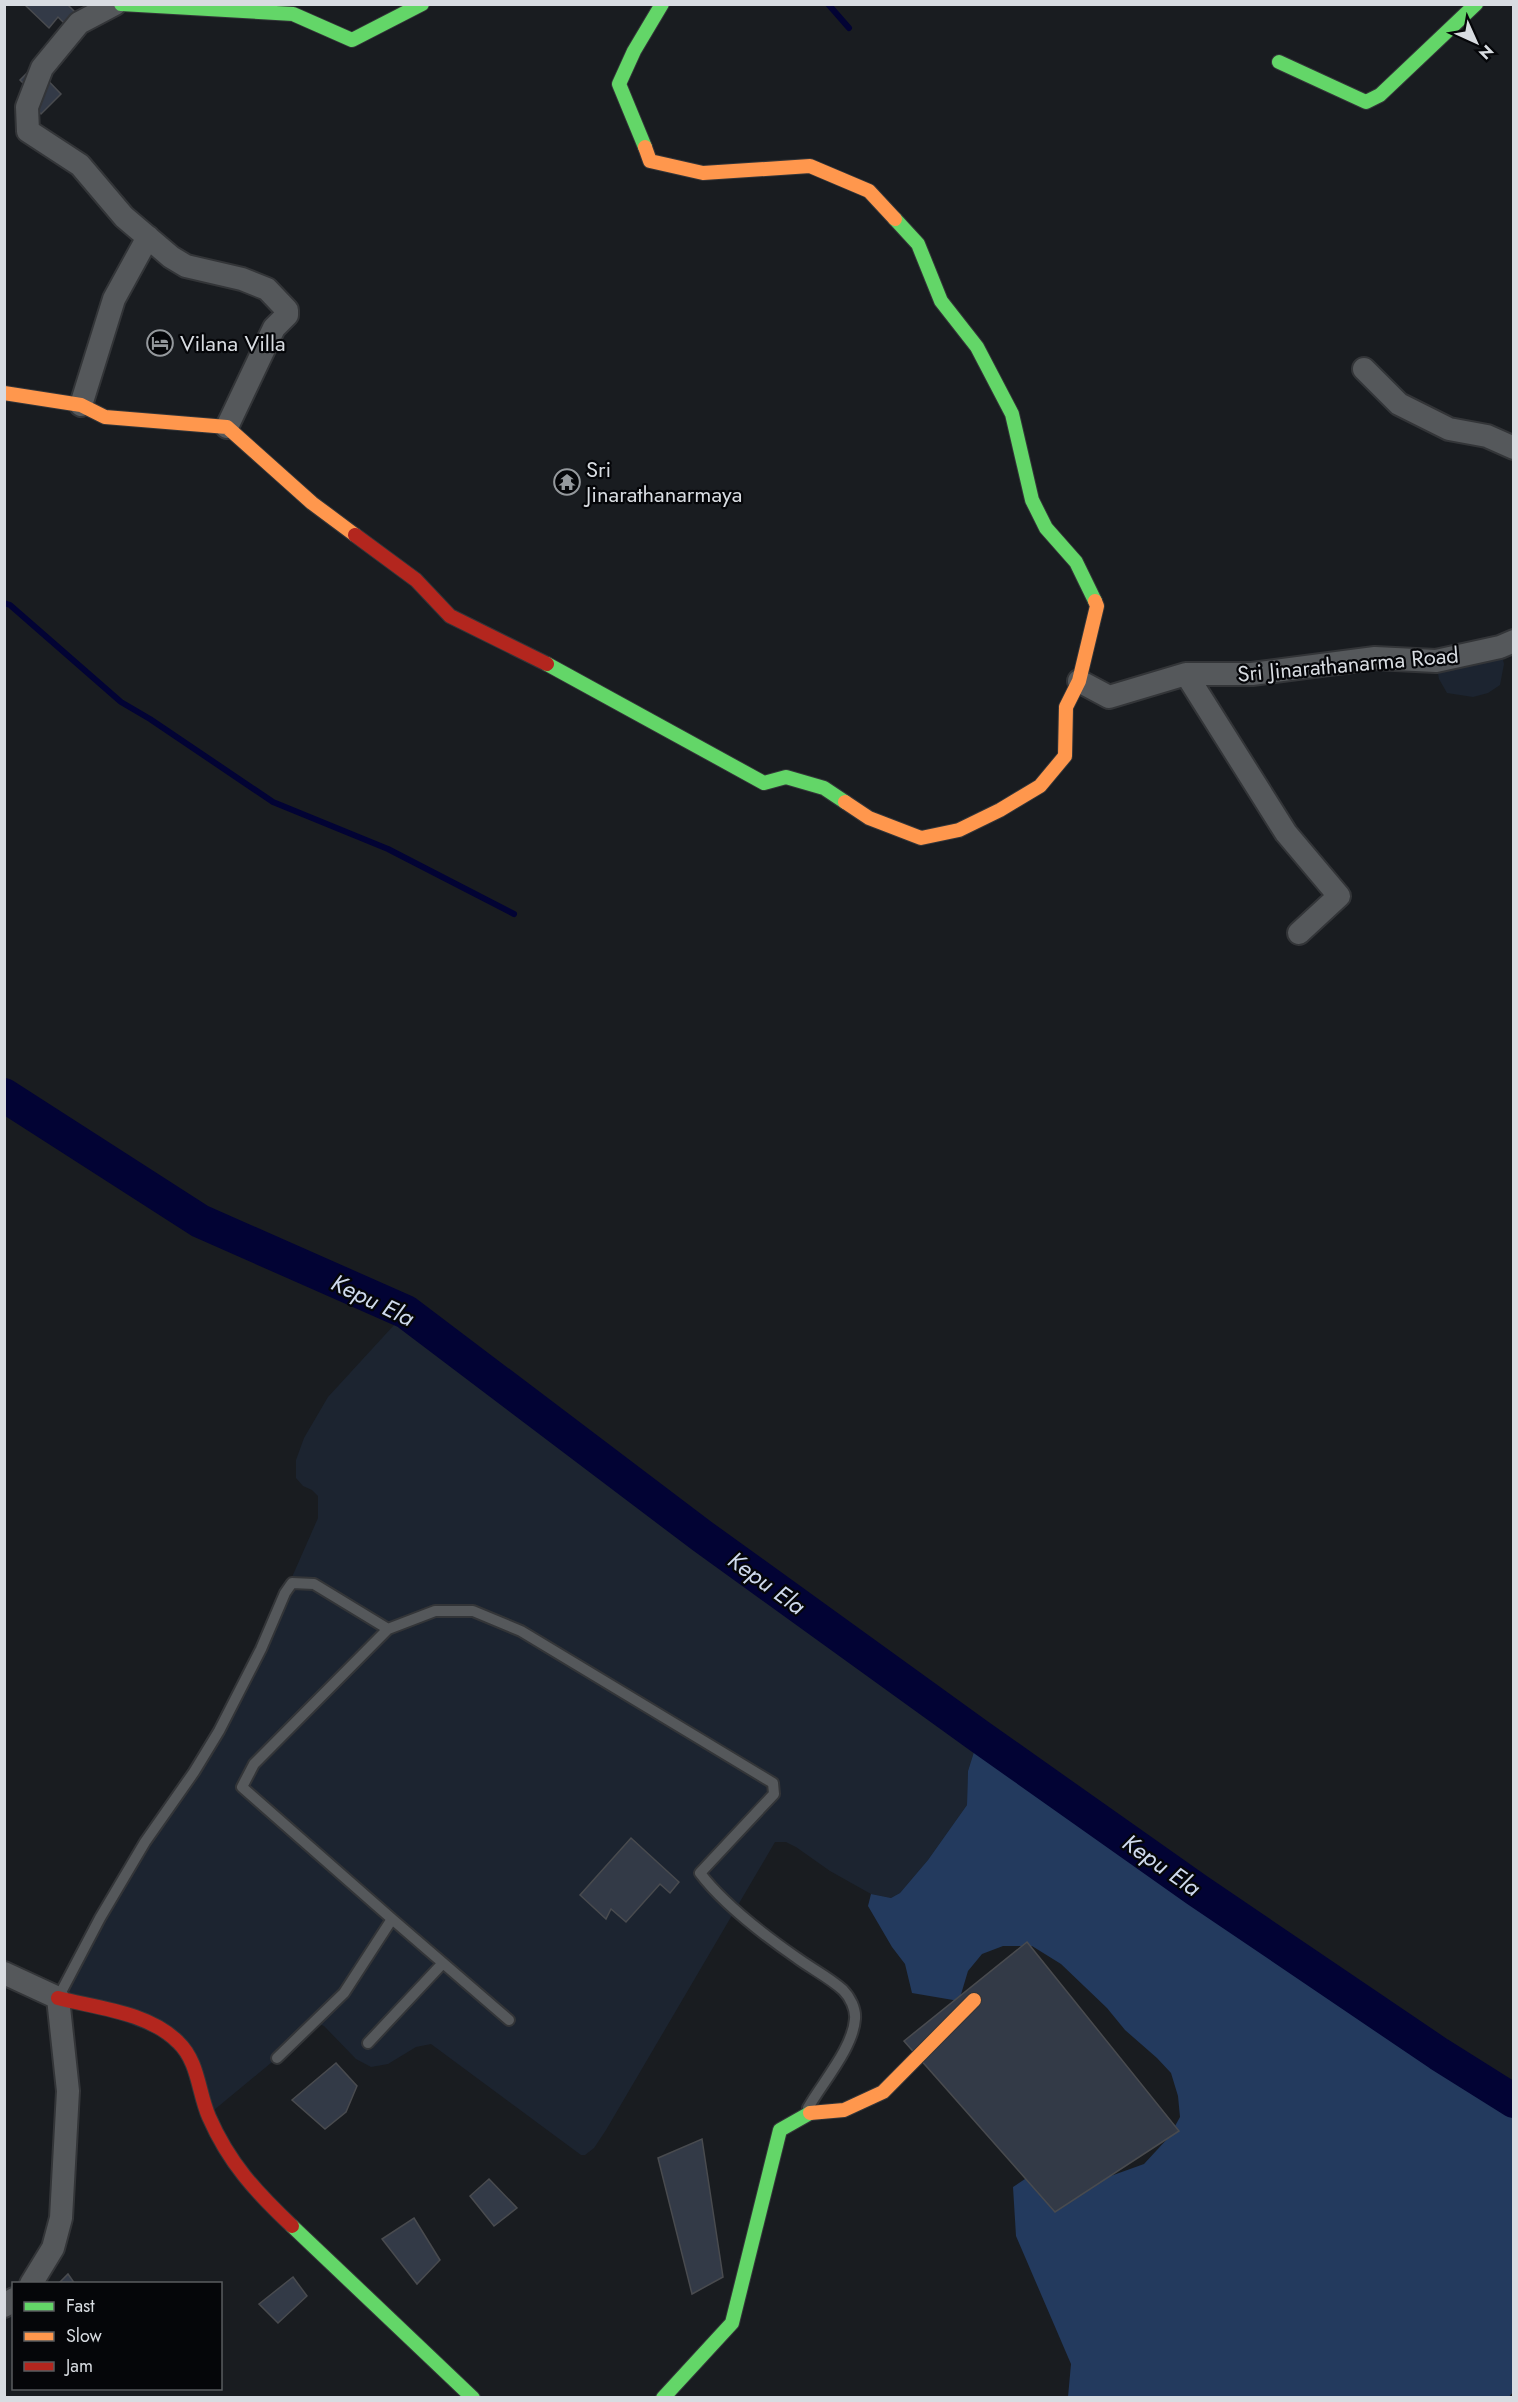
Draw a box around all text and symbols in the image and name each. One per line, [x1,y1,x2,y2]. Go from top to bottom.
north arrow [1446,12,1506,72]
text: N [1474,40,1499,65]
place label: Vilana Villa [180,327,286,359]
hotel icon: Vilana Villa [145,328,175,358]
place label: Sri Jinarathanarmaya [583,453,742,510]
temple icon: Sri Jinarathanarmaya [552,467,582,497]
street label: Sri Jinarathanarma Road [1236,638,1460,690]
water label: Kepu Ela [326,1265,420,1335]
water label: Kepu Ela [721,1543,813,1623]
water label: Kepu Ela [1116,1825,1208,1905]
legend [12,2282,222,2390]
text: Fast [66,2293,95,2319]
text: Slow [66,2323,103,2349]
text: Jam [64,2353,93,2379]

